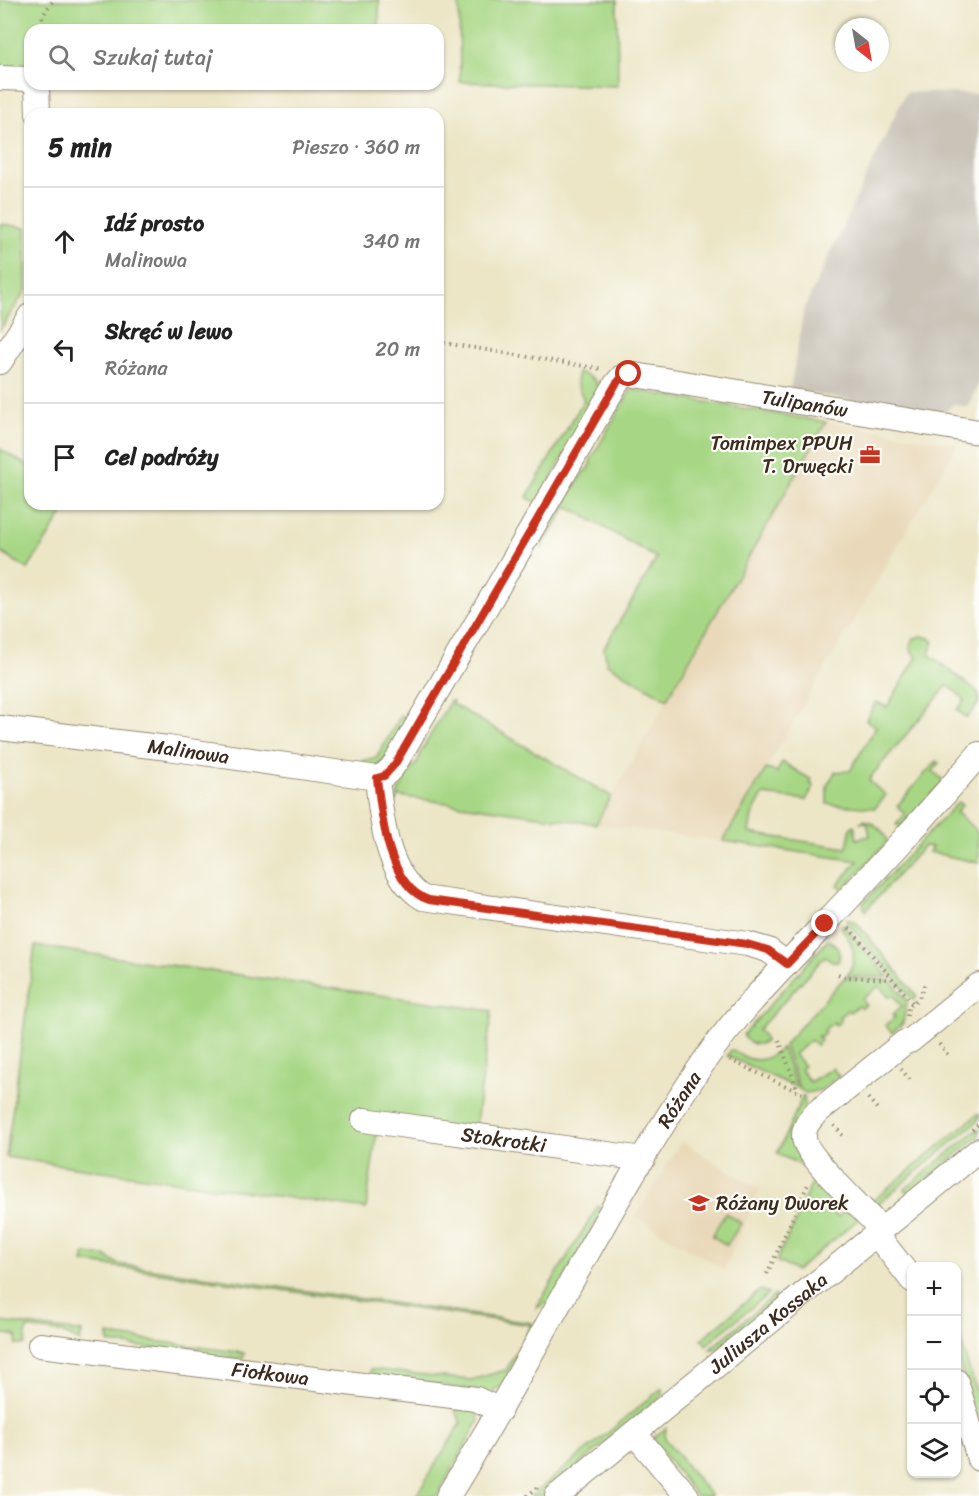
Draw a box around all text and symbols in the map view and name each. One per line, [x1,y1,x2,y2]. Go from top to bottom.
north arrow [835,18,889,72]
search box [24,24,444,90]
text: Szukaj tutaj [93,38,212,77]
icon: search [45,41,78,74]
text: 5 min [48,124,112,170]
text: Pieszo · 360 m [292,130,420,165]
text: Idź prosto [105,204,204,243]
text: 340 m [363,224,420,259]
icon: ahead [48,225,81,258]
text: Malinowa [105,243,187,278]
text: Skręć w lewo [105,312,232,351]
text: 20 m [375,332,420,367]
icon: left [48,333,81,366]
text: Różana [105,351,168,386]
route start [615,360,641,386]
street label: Tulipanów [759,379,851,428]
place label: Tomimpex PPUH T. Drwęcki [710,426,854,484]
text: Cel podróży [105,438,218,477]
icon: arrive [48,441,81,474]
office icon: Tomimpex PPUH T. Drwęcki [858,443,882,467]
street label: Malinowa [146,728,232,774]
route end [811,910,837,936]
street label: Różana [647,1063,711,1135]
street label: Stokrotki [459,1116,549,1163]
place label: Różany Dworek [716,1186,849,1221]
school or university icon: Różany Dworek [687,1191,711,1215]
map controls [907,1262,961,1478]
button: + [907,1262,961,1316]
street label: Juliusza Kossaka [700,1263,836,1383]
button: − [907,1316,961,1370]
street label: Fiołkowa [230,1351,311,1396]
button: locate [907,1370,961,1424]
button: layers [907,1424,961,1478]

